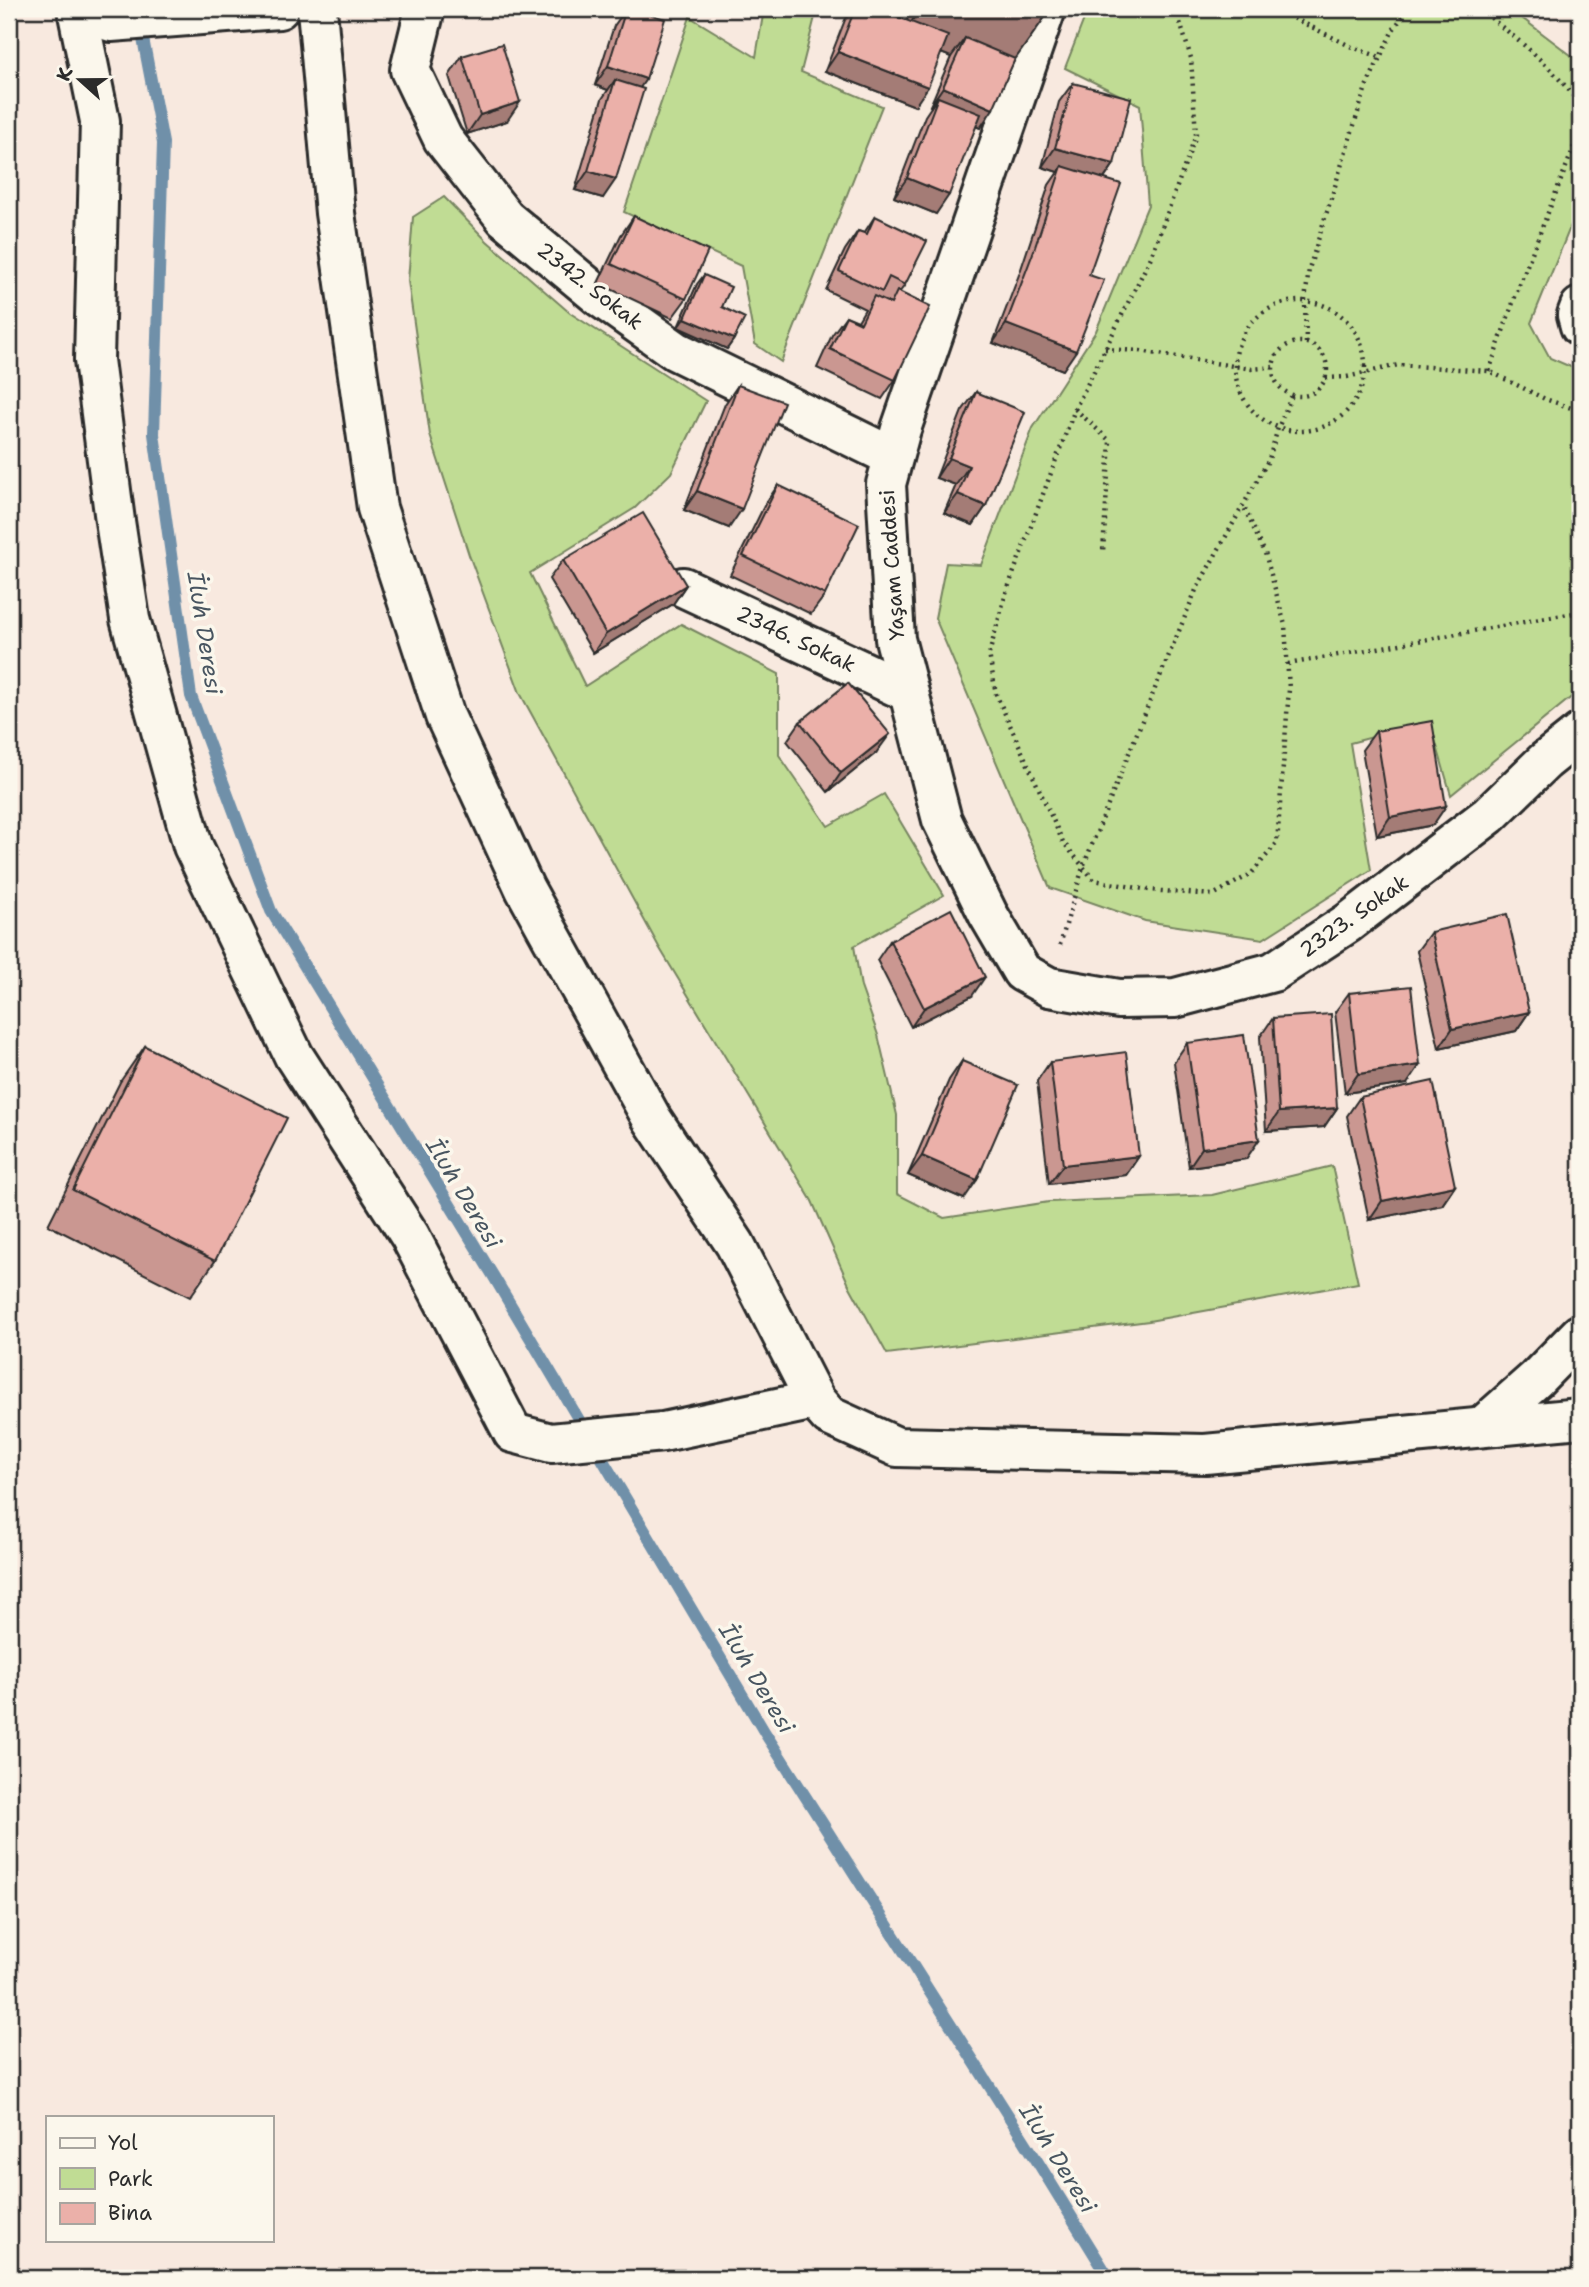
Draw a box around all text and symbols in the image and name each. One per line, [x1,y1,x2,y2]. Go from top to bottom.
north arrow [46,46,116,116]
text: K [51,64,79,85]
street label: 2342. Sokak [531,236,649,336]
street label: Yaşam Caddesi [873,489,911,641]
water label: İluh Deresi [180,569,230,697]
street label: 2346. Sokak [732,599,860,679]
street label: 2323. Sokak [1294,868,1414,964]
water label: İluh Deresi [419,1131,509,1254]
water label: İluh Deresi [712,1616,802,1739]
water label: İluh Deresi [1012,2097,1104,2219]
legend [46,2116,273,2242]
text: Yol [108,2129,138,2157]
text: Park [108,2165,153,2193]
text: Bina [108,2199,152,2227]

